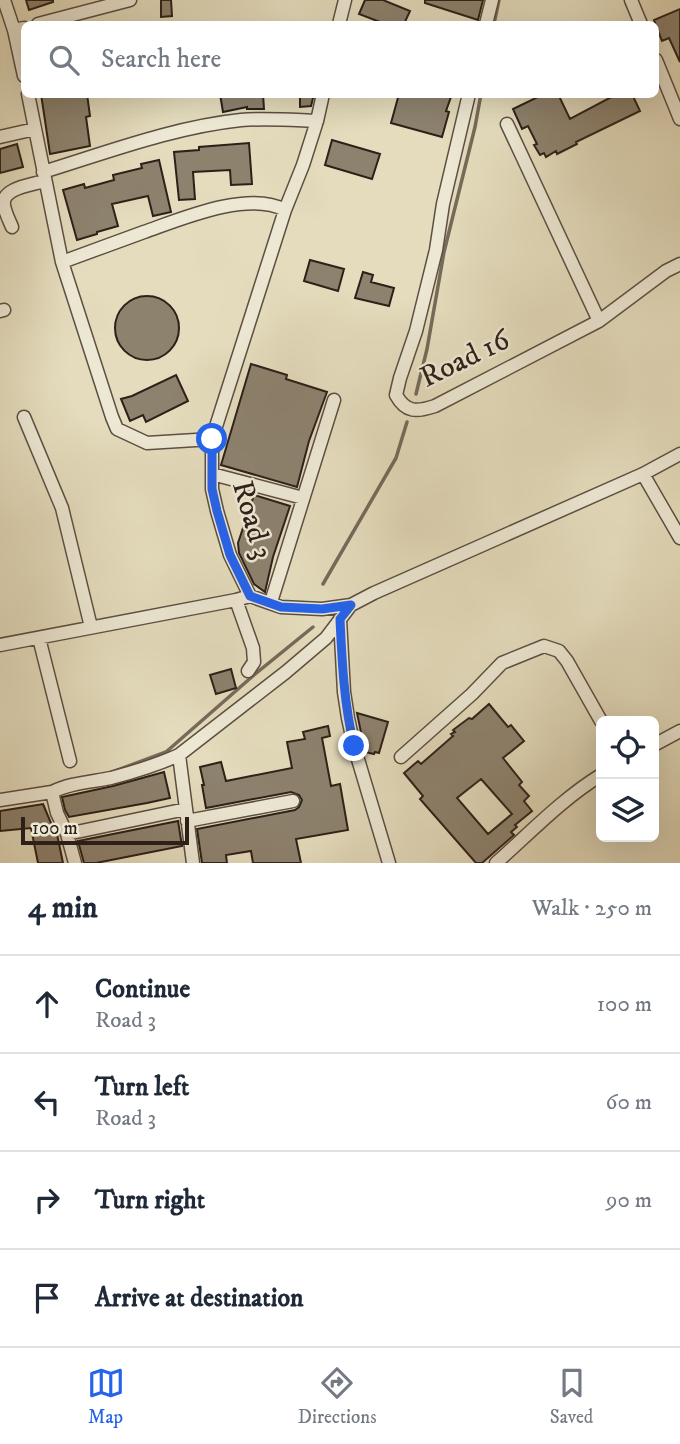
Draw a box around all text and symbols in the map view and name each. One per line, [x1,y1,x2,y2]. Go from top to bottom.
search box [21,21,659,98]
icon: search [45,41,83,79]
text: Search here [101,43,221,76]
street label: Road 16 [414,321,517,396]
route start [196,423,227,454]
street label: Road 3 [223,477,281,563]
map controls [596,716,659,842]
button: locate [596,716,659,779]
route end [338,730,369,761]
button: layers [596,779,659,842]
scale bar [21,814,189,846]
text: 100 m [32,817,78,840]
text: 4 min [28,890,98,927]
text: Walk · 250 m [532,894,652,923]
text: Continue [95,973,190,1006]
icon: ahead [28,985,66,1023]
text: 100 m [597,990,652,1019]
text: Road 3 [95,1006,156,1035]
text: Turn left [95,1071,189,1104]
icon: left [28,1083,66,1121]
text: 60 m [605,1088,652,1117]
text: Road 3 [95,1104,156,1133]
icon: right [28,1181,66,1219]
text: Turn right [95,1184,205,1217]
text: 90 m [606,1186,652,1215]
icon: arrive [28,1279,66,1317]
text: Arrive at destination [95,1282,304,1315]
tab: Map [87,1364,125,1429]
tab: Directions [298,1364,377,1429]
tab: Saved [550,1364,593,1429]

